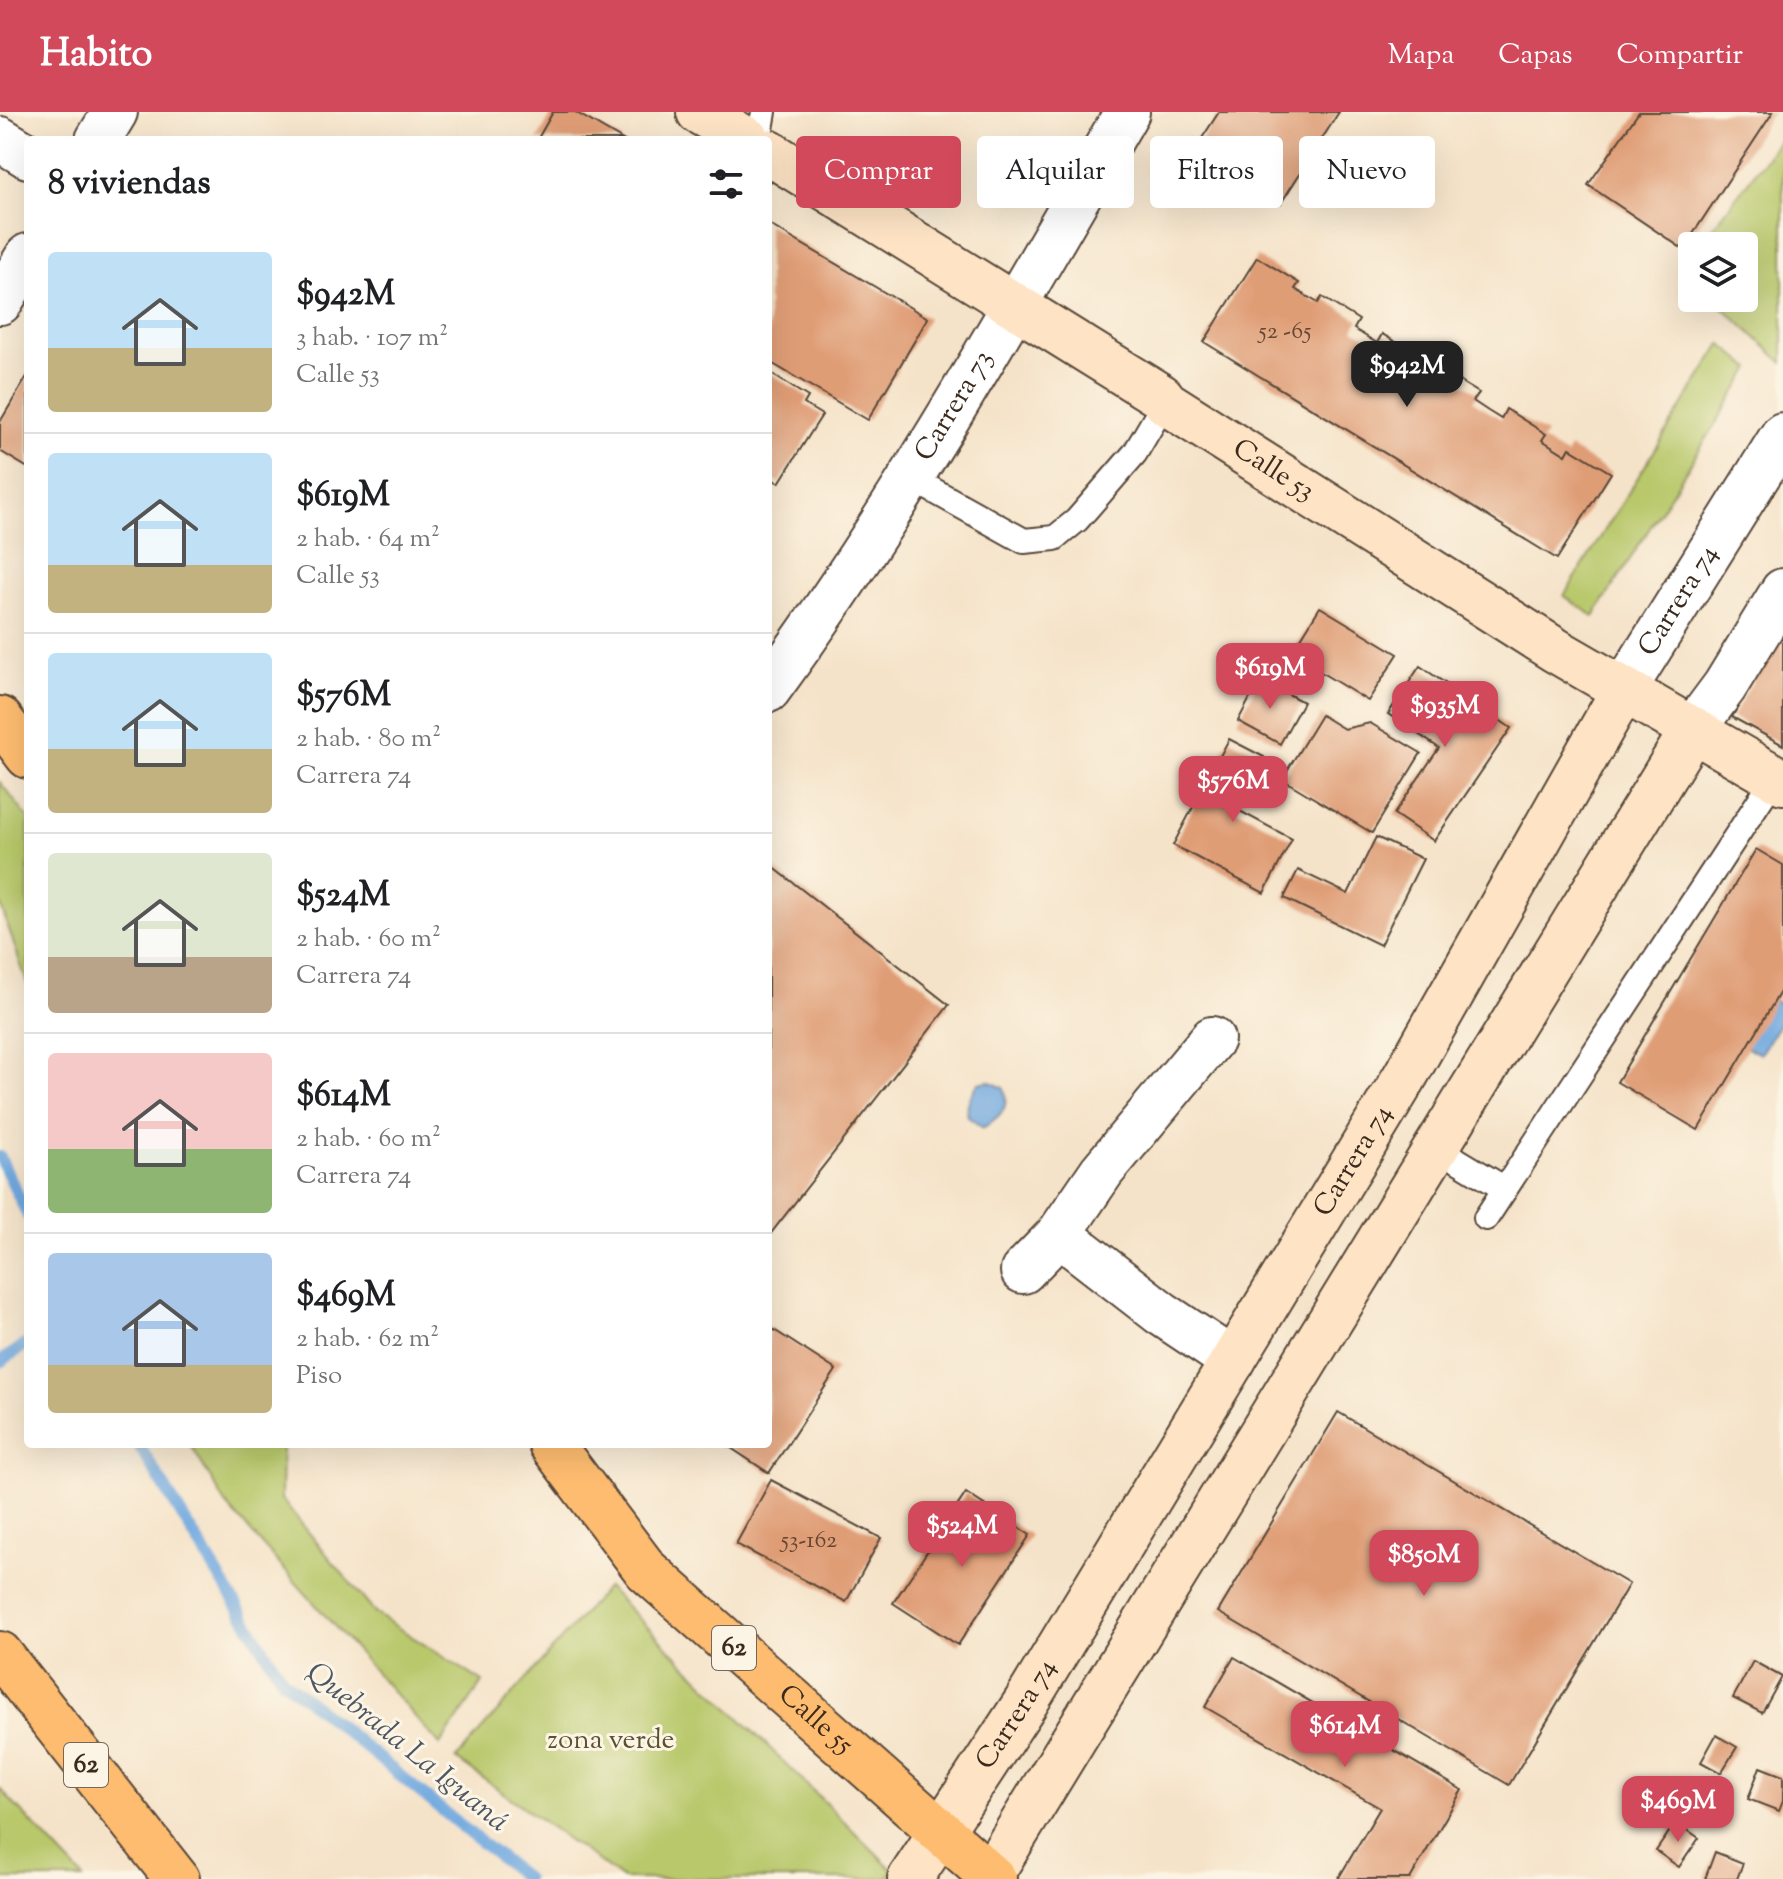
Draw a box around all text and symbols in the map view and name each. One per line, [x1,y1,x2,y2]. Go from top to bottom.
text: Habito [40,29,152,83]
text: Mapa [1388,36,1454,76]
text: Capas [1498,36,1573,76]
text: Compartir [1617,36,1743,76]
chip: Comprar [796,136,961,208]
chip: Alquilar [977,136,1134,208]
chip: Filtros [1150,136,1283,208]
chip: Nuevo [1299,136,1435,208]
text: 8 viviendas [48,160,211,209]
icon: filters [704,162,748,206]
map controls [1678,232,1758,312]
button: layers [1678,232,1758,312]
text: $942M [296,271,395,320]
icon: home [112,284,208,380]
house number: 52 -65 [1257,315,1311,349]
text: 3 hab. · 107 m² [296,320,448,357]
pin: $942M [1351,341,1463,409]
street label: Carrera 73 [906,343,1004,469]
text: $942M [1369,348,1445,385]
text: Calle 53 [296,357,380,394]
street label: Calle 53 [1224,430,1322,512]
text: $619M [296,472,390,521]
icon: home [112,485,208,581]
text: 2 hab. · 64 m² [296,521,440,558]
street label: Carrera 74 [1629,538,1729,664]
text: Calle 53 [296,558,380,595]
pin: $619M [1214,643,1326,711]
text: $619M [1234,650,1306,687]
text: $576M [296,672,391,721]
pin: $935M [1389,681,1501,749]
icon: home [112,685,208,781]
text: $935M [1410,688,1480,725]
text: 2 hab. · 80 m² [296,721,441,758]
pin: $576M [1177,756,1289,824]
text: Carrera 74 [296,758,411,795]
text: $576M [1197,763,1269,800]
text: $524M [296,872,390,921]
icon: home [112,885,208,981]
text: 2 hab. · 60 m² [296,921,441,958]
text: Carrera 74 [296,958,411,995]
text: $614M [296,1072,391,1121]
icon: home [112,1085,208,1181]
street label: Carrera 74 [1304,1098,1403,1225]
text: 2 hab. · 60 m² [296,1121,441,1158]
text: Carrera 74 [296,1158,411,1195]
text: $469M [296,1272,396,1321]
icon: home [112,1285,208,1381]
text: 2 hab. · 62 m² [296,1321,439,1358]
text: Piso [296,1358,342,1395]
pin: $524M [906,1501,1018,1569]
text: $524M [926,1508,998,1545]
house number: 53-162 [779,1524,837,1558]
pin: $850M [1368,1530,1480,1598]
text: $850M [1387,1537,1461,1574]
road number: 62 [712,1626,756,1670]
street label: Carrera 74 [967,1652,1067,1778]
water label: Quebrada La Iguaná [296,1653,518,1843]
street label: Calle 55 [769,1676,862,1765]
pin: $614M [1289,1701,1401,1769]
text: $614M [1309,1708,1381,1745]
park label: zona verde [547,1721,675,1761]
road number: 62 [64,1743,108,1787]
pin: $469M [1622,1776,1734,1844]
text: $469M [1640,1783,1716,1820]

